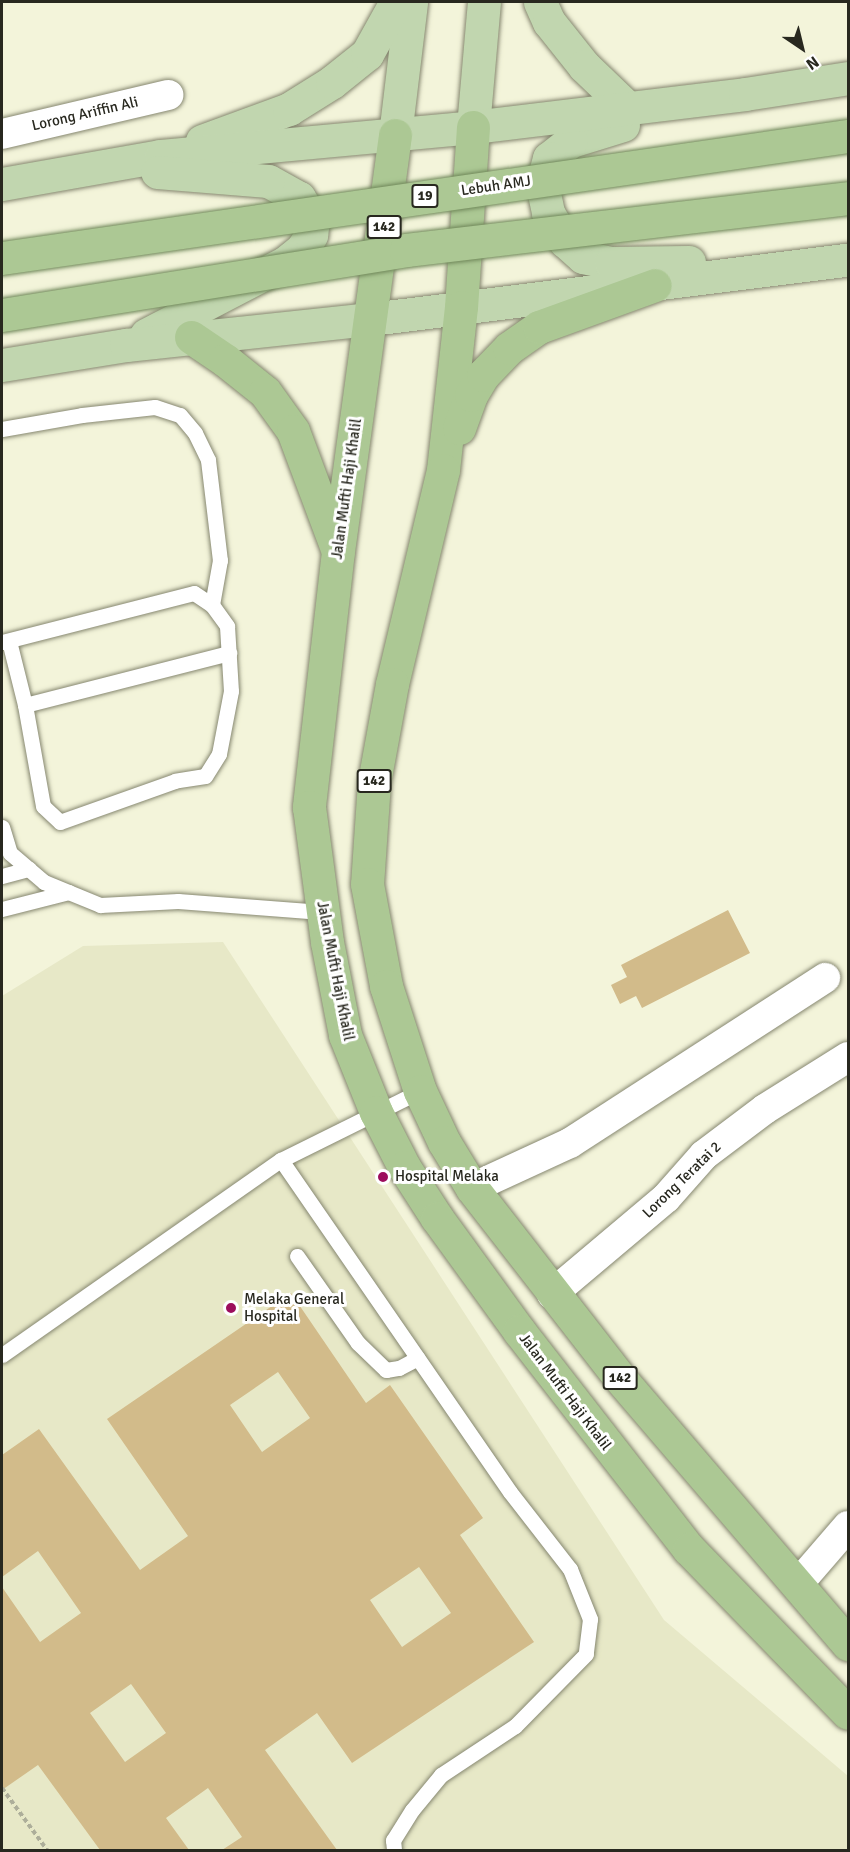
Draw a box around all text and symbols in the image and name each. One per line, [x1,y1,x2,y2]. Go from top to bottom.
north arrow [772,18,832,78]
text: N [802,51,823,74]
street label: Lorong Ariffin Ali [30,93,140,135]
street label: Lebuh AMJ [460,172,532,200]
road number: 19 [410,185,440,207]
road number: 142 [366,216,402,238]
street label: Jalan Mufti Haji Khalil [328,418,366,560]
road number: 142 [356,770,392,792]
street label: Jalan Mufti Haji Khalil [313,900,357,1042]
street label: Lorong Teratai 2 [639,1138,725,1222]
place label: Hospital Melaka [395,1168,499,1186]
marker: Hospital Melaka [376,1170,390,1184]
place label: Melaka General Hospital [244,1290,344,1325]
marker: Melaka General Hospital [222,1299,240,1317]
street label: Jalan Mufti Haji Khalil [515,1330,615,1454]
road number: 142 [602,1367,638,1389]

